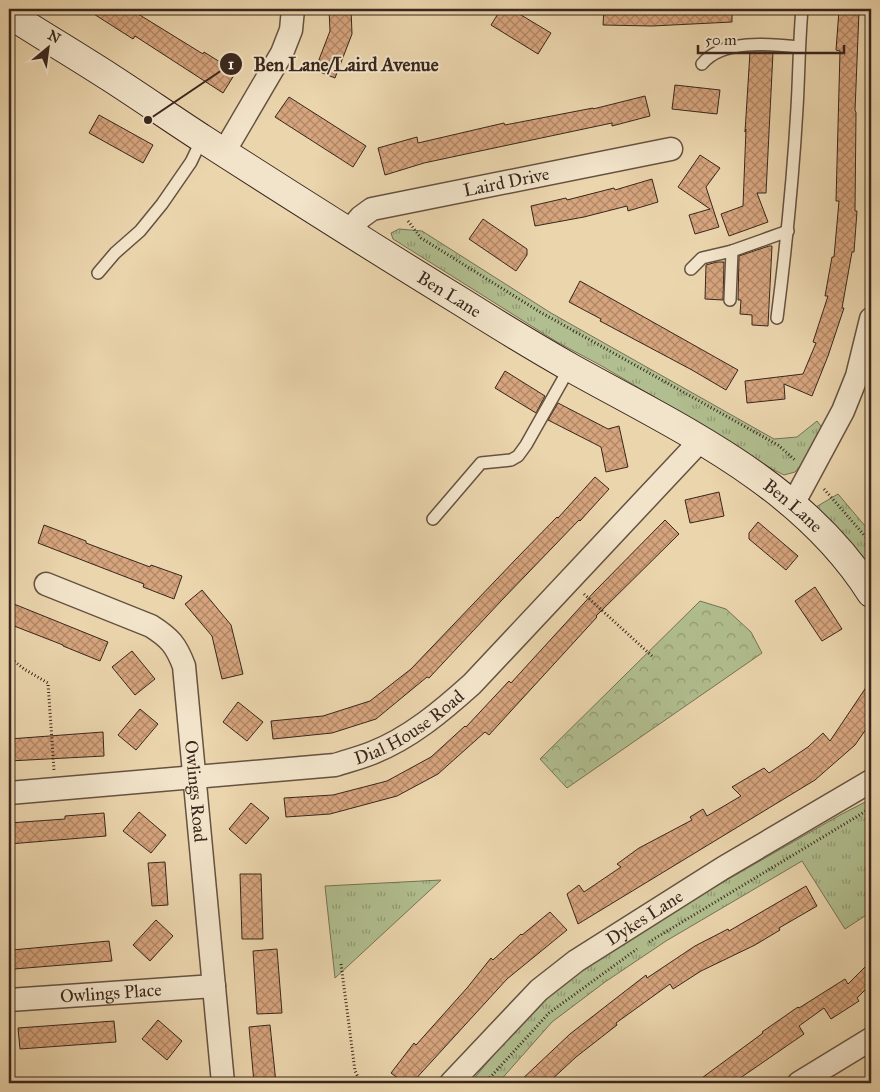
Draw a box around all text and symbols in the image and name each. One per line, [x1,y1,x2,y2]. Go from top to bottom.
north arrow [22,22,72,72]
scale bar [698,22,844,54]
text: N [45,27,63,47]
text: 50 m [705,31,737,49]
callout: Ben Lane/Laird Avenue [218,47,449,81]
text: Ben Lane/Laird Avenue [253,53,439,76]
text: 1 [228,55,234,73]
street label: Laird Drive [461,163,551,201]
street label: Ben Lane [413,266,485,322]
street label: Ben Lane [759,474,827,537]
street label: Dial House Road [351,685,469,769]
street label: Owlings Road [180,739,211,843]
street label: Dykes Lane [602,885,687,950]
street label: Owlings Place [59,979,162,1007]

